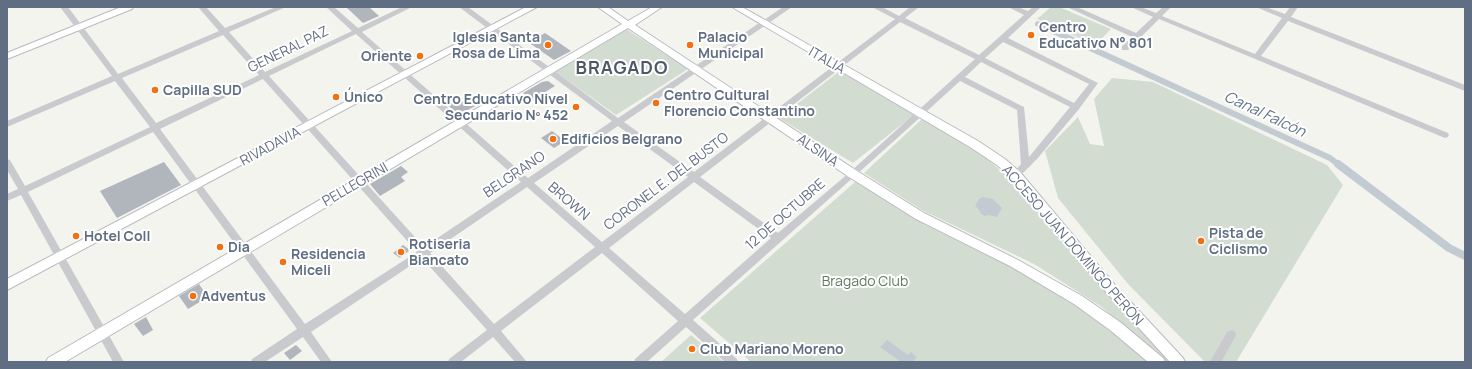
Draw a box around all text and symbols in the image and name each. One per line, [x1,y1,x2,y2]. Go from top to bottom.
place label: Centro Educativo N° 801 [1039,17,1153,52]
street label: GENERAL PAZ [244,21,331,76]
place label: Iglesia Santa Rosa de Lima [452,27,540,62]
place label: Palacio Municipal [698,27,764,62]
marker: Centro Educativo N° 801 [1026,30,1036,40]
marker: Iglesia Santa Rosa de Lima [543,40,553,50]
marker: Palacio Municipal [685,40,695,50]
street label: ITALIA [805,41,849,78]
place label: Oriente [361,46,412,65]
marker: Oriente [415,51,425,61]
district label: BRAGADO [576,55,668,79]
place label: Capilla SUD [163,80,242,99]
marker: Capilla SUD [150,85,160,95]
place label: Centro Cultural Florencio Constantino [664,85,815,120]
water label: Canal Falcón [1221,85,1310,142]
place label: Único [344,87,384,106]
place label: Centro Educativo Nivel Secundario Nº 452 [413,89,568,124]
marker: Único [331,92,341,102]
marker: Centro Cultural Florencio Constantino [651,98,661,108]
marker: Centro Educativo Nivel Secundario Nº 452 [571,102,581,112]
street label: RIVADAVIA [236,122,303,169]
street label: CORONEL E. DEL BUSTO [599,127,732,234]
place label: Edificios Belgrano [561,129,683,148]
street label: ALSINA [794,129,843,170]
marker: Edificios Belgrano [548,134,558,144]
street label: BELGRANO [479,146,548,201]
street label: PELLEGRINI [318,157,391,210]
street label: ACCESO JUAN DOMINGO PERÓN [998,160,1148,329]
street label: 12 DE OCTUBRE [741,174,829,254]
street label: BROWN [544,177,594,224]
place label: Pista de Ciclismo [1209,223,1268,258]
place label: Hotel Coll [84,226,150,245]
marker: Hotel Coll [71,231,81,241]
place label: Rotiseria Biancato [409,234,470,269]
marker: Pista de Ciclismo [1196,236,1206,246]
place label: Dia [228,237,250,256]
marker: Dia [215,242,225,252]
place label: Residencia Miceli [291,244,366,279]
marker: Rotiseria Biancato [396,247,406,257]
marker: Residencia Miceli [278,257,288,267]
park label: Bragado Club [822,271,908,290]
place label: Adventus [201,286,266,305]
marker: Adventus [188,291,198,301]
place label: Club Mariano Moreno [700,339,844,358]
marker: Club Mariano Moreno [687,344,697,354]

